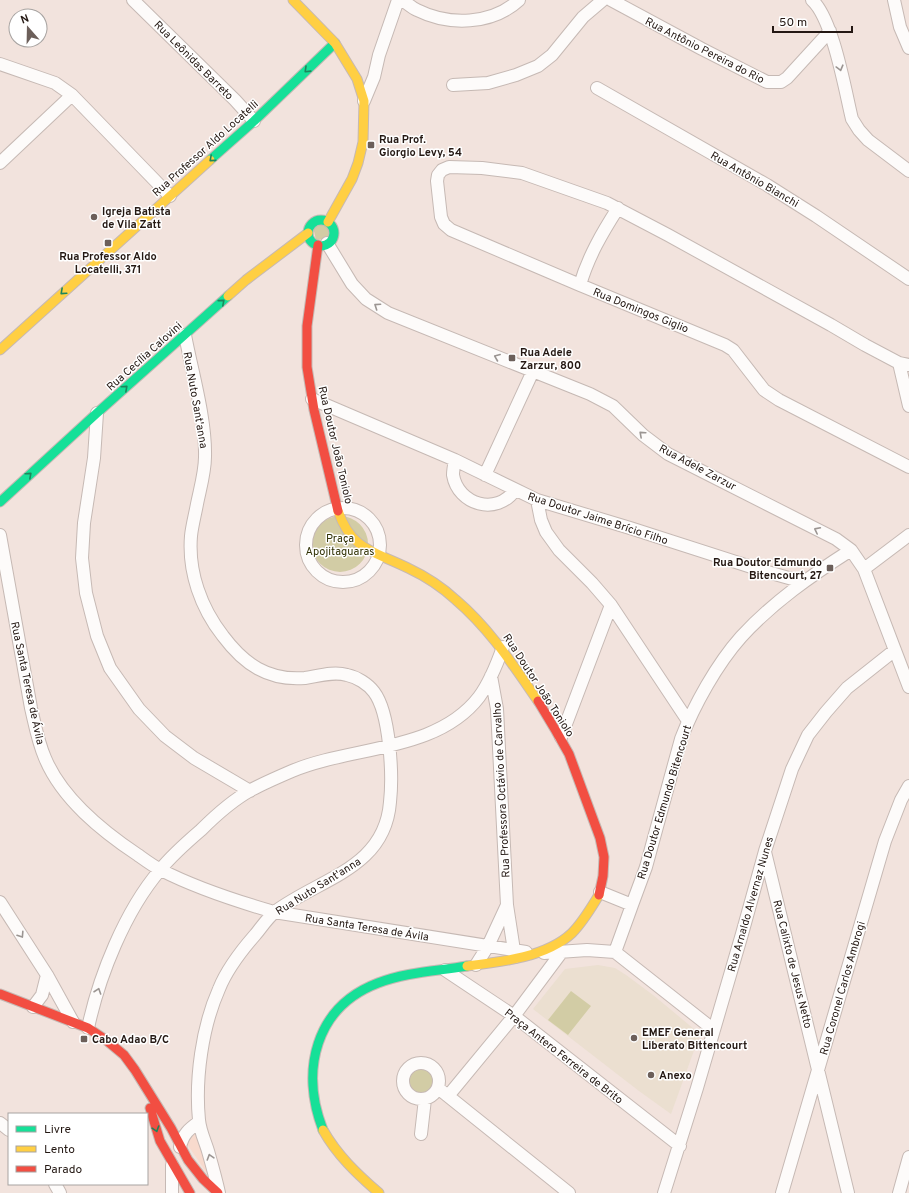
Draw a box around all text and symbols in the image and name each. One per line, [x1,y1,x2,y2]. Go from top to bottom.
north arrow [8,8,48,48]
scale bar [773,8,852,34]
text: N [19,12,31,27]
street label: Rua Antônio Pereira do Rio [642,15,767,87]
text: 50 m [779,15,807,31]
street label: Rua Leônidas Barreto [151,18,236,103]
one-way arrow [835,65,844,72]
one-way arrow [304,66,312,73]
street label: Rua Professor Aldo Locatelli [150,97,262,200]
place label: Rua Prof. Giorgio Levy, 54 [379,133,462,160]
marker: Rua Prof. Giorgio Levy, 54 [366,140,376,150]
street label: Rua Antônio Bianchi [708,149,801,211]
one-way arrow [209,154,217,161]
place label: Igreja Batista de Vila Zatt [102,205,171,232]
marker: Igreja Batista de Vila Zatt [89,212,99,222]
marker: Rua Professor Aldo Locatelli, 371 [103,238,113,248]
place label: Rua Professor Aldo Locatelli, 371 [59,250,157,277]
street label: Rua Domingos Giglio [591,285,691,337]
one-way arrow [60,288,68,295]
one-way arrow [218,299,225,306]
one-way arrow [374,303,381,311]
street label: Rua Cecília Calovini [104,319,185,394]
place label: Rua Adele Zarzur, 800 [520,346,581,373]
street label: Rua Nuto Sant'anna [180,351,210,450]
one-way arrow [493,353,500,361]
marker: Rua Adele Zarzur, 800 [507,353,517,363]
one-way arrow [120,385,128,393]
street label: Rua Doutor João Toniolo [315,385,355,505]
one-way arrow [640,431,647,438]
street label: Rua Adele Zarzur [656,442,739,494]
one-way arrow [24,473,32,480]
street label: Rua Doutor Jaime Brício Filho [526,490,670,548]
one-way arrow [814,527,822,534]
park label: Praça Apojitaguaras [306,532,374,559]
place label: Rua Doutor Edmundo Bitencourt, 27 [713,556,822,583]
marker: Rua Doutor Edmundo Bitencourt, 27 [825,563,835,573]
street label: Rua Santa Teresa de Ávila [7,620,48,746]
street label: Rua Doutor João Toniolo [500,631,577,740]
street label: Rua Professora Octávio de Carvalho [490,702,514,878]
street label: Rua Doutor Edmundo Bitencourt [635,723,695,881]
street label: Rua Arnaldo Alvernaz Nunes [725,835,777,974]
street label: Rua Nuto Sant'anna [273,855,364,919]
street label: Rua Calixto de Jesus Netto [769,899,815,1030]
street label: Rua Santa Teresa de Ávila [304,910,430,945]
street label: Rua Coronel Carlos Ambrogi [817,920,869,1057]
one-way arrow [16,931,24,938]
one-way arrow [93,987,102,994]
street label: Praça Antero Ferreira de Brito [501,1006,625,1107]
place label: EMEF General Liberato Bittencourt [642,1026,747,1053]
place label: Cabo Adao B/C [92,1033,169,1047]
marker: EMEF General Liberato Bittencourt [629,1033,639,1043]
marker: Cabo Adao B/C [79,1034,89,1044]
place label: Anexo [659,1069,692,1083]
marker: Anexo [646,1070,656,1080]
legend [8,1113,148,1185]
text: Livre [44,1122,71,1138]
one-way arrow [151,1125,160,1132]
text: Lento [44,1142,75,1158]
one-way arrow [206,1154,215,1161]
text: Parado [44,1162,82,1178]

